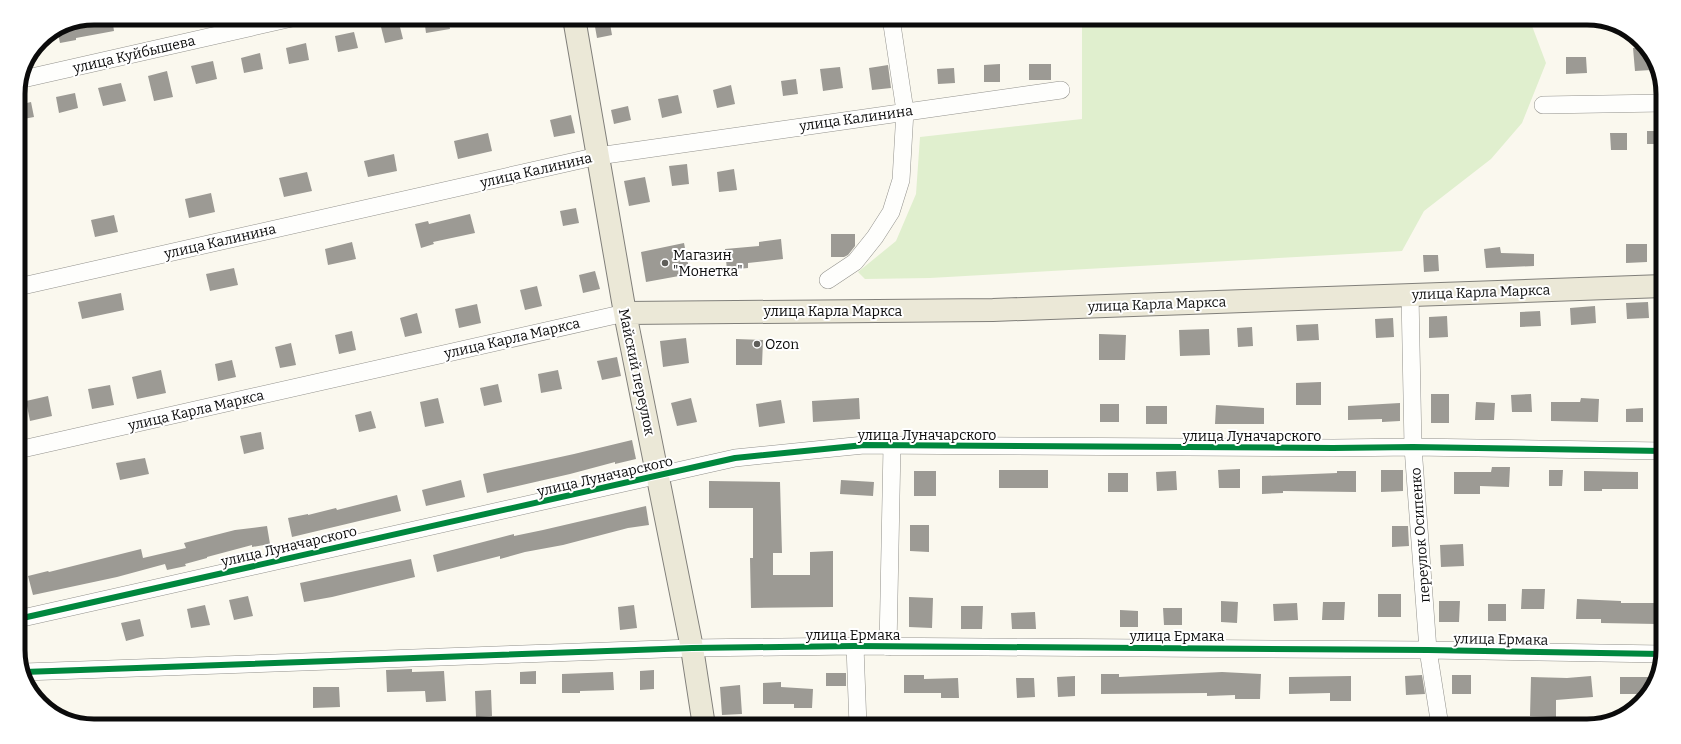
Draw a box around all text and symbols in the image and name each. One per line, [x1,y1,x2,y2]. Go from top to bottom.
street label: улица Куйбышева [70,32,197,77]
street label: улица Калинина [797,102,914,135]
street label: улица Калинина [478,149,594,192]
street label: улица Калинина [162,220,278,263]
place label: Магазин "Монетка" [673,247,743,280]
marker: Магазин "Монетка" [660,258,670,268]
street label: улица Карла Маркса [1410,282,1551,303]
street label: улица Карла Маркса [1086,294,1227,315]
street label: улица Карла Маркса [763,303,903,320]
street label: Майский переулок [615,307,658,438]
street label: улица Карла Маркса [442,315,582,363]
place label: Ozon [765,336,799,353]
marker: Ozon [752,339,762,349]
street label: улица Карла Маркса [126,387,266,435]
street label: улица Луначарского [857,427,996,444]
street label: улица Луначарского [1182,428,1321,445]
street label: улица Луначарского [535,453,675,501]
street label: переулок Осипенко [1407,467,1434,603]
street label: улица Луначарского [219,523,359,571]
street label: улица Ермака [805,627,901,644]
street label: улица Ермака [1129,628,1225,645]
street label: улица Ермака [1453,630,1549,649]

